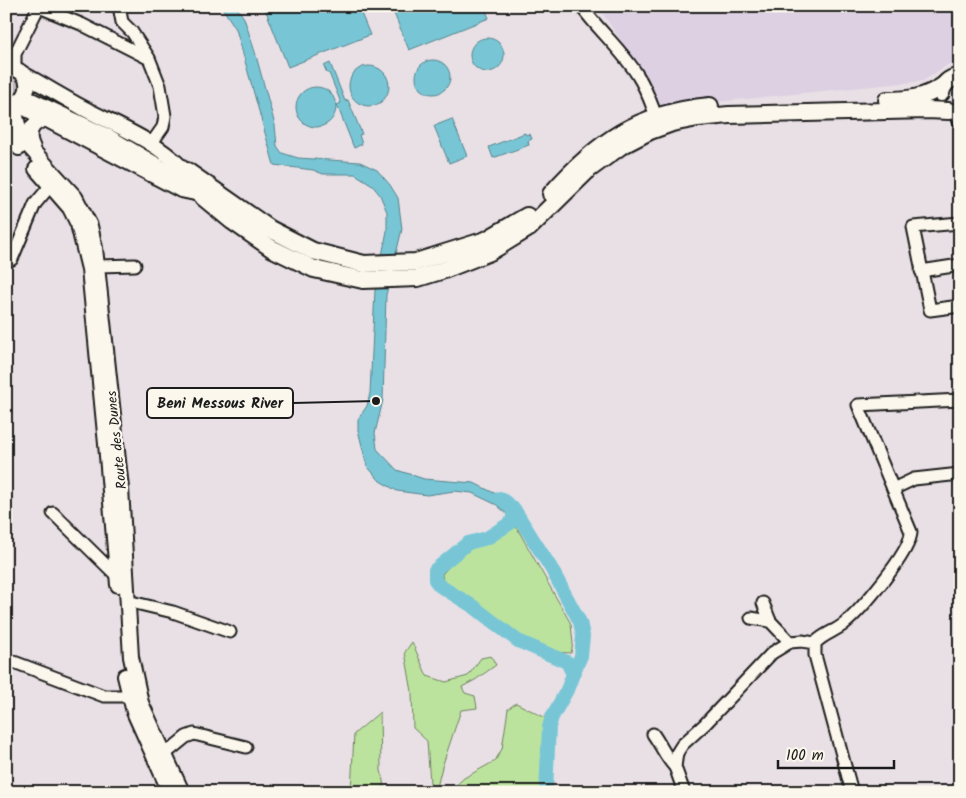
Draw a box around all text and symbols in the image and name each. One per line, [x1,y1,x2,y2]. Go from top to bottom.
callout: Beni Messous River [147,388,293,418]
street label: Route des Dunes [101,390,133,490]
text: Beni Messous River [157,392,284,416]
scale bar [778,738,895,770]
text: 100 m [786,744,824,768]

